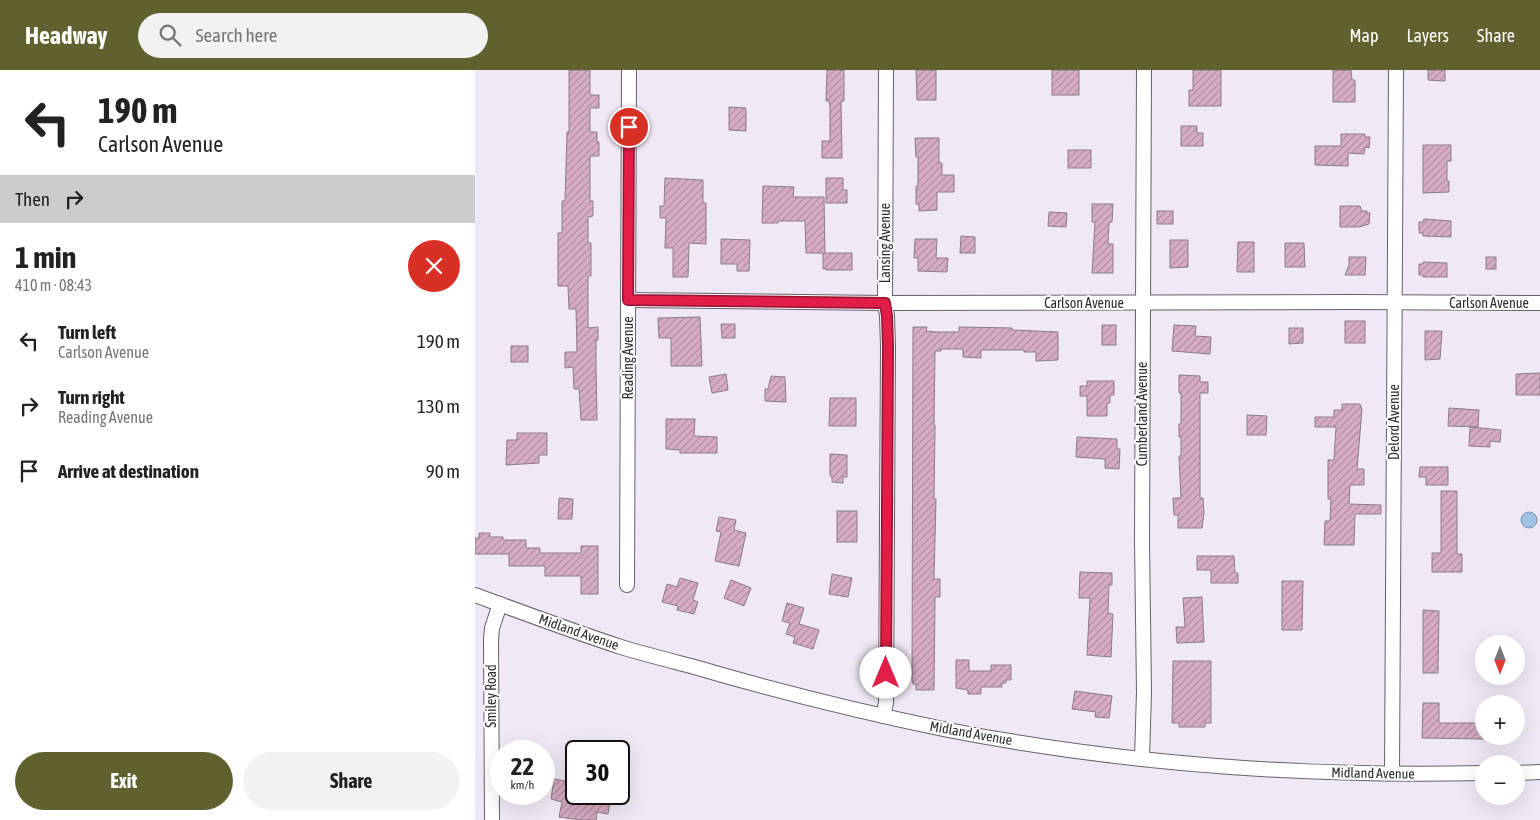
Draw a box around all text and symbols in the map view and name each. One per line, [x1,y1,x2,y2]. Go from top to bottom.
search box [138,13,488,58]
icon: search [156,21,184,49]
text: Headway [25,22,108,49]
text: Search here [196,24,277,46]
text: Map [1349,25,1378,46]
text: Layers [1406,25,1449,46]
text: Share [1477,25,1515,46]
icon: left [15,90,80,155]
text: 190 m [98,90,177,130]
pin [608,106,650,148]
icon: arrive [615,113,643,141]
text: Carlson Avenue [98,131,223,157]
icon: right [60,185,88,213]
text: Then [15,188,50,210]
street label: Lansing Avenue [877,203,893,283]
text: 1 min [15,240,76,274]
button: close [408,240,460,292]
text: 410 m · 08:43 [15,276,92,294]
street label: Carlson Avenue [1044,295,1124,311]
street label: Carlson Avenue [1449,295,1529,311]
street label: Reading Avenue [620,316,636,400]
text: Turn left [58,321,116,343]
icon: left [15,327,43,355]
text: 190 m [417,330,460,352]
text: Carlson Avenue [58,343,149,361]
street label: Cumberland Avenue [1134,362,1150,466]
street label: Delord Avenue [1386,384,1402,460]
text: Turn right [58,386,125,408]
icon: right [15,392,43,420]
text: 130 m [417,395,460,417]
text: Reading Avenue [58,408,153,426]
icon: arrive [15,457,43,485]
text: Arrive at destination [58,460,199,482]
text: 90 m [426,460,460,482]
street label: Midland Avenue [537,611,621,653]
north arrow [1475,635,1525,685]
map controls [1475,635,1525,805]
position arrow [859,646,911,698]
street label: Smiley Road [483,664,499,728]
button: + [1475,695,1525,745]
street label: Midland Avenue [928,718,1014,748]
speed limit sign: 30 [565,740,630,805]
button: Exit [15,752,233,810]
button: Share [243,752,460,810]
text: 22 [511,752,534,780]
button: − [1475,755,1525,805]
street label: Midland Avenue [1331,764,1415,782]
text: km/h [511,778,534,792]

